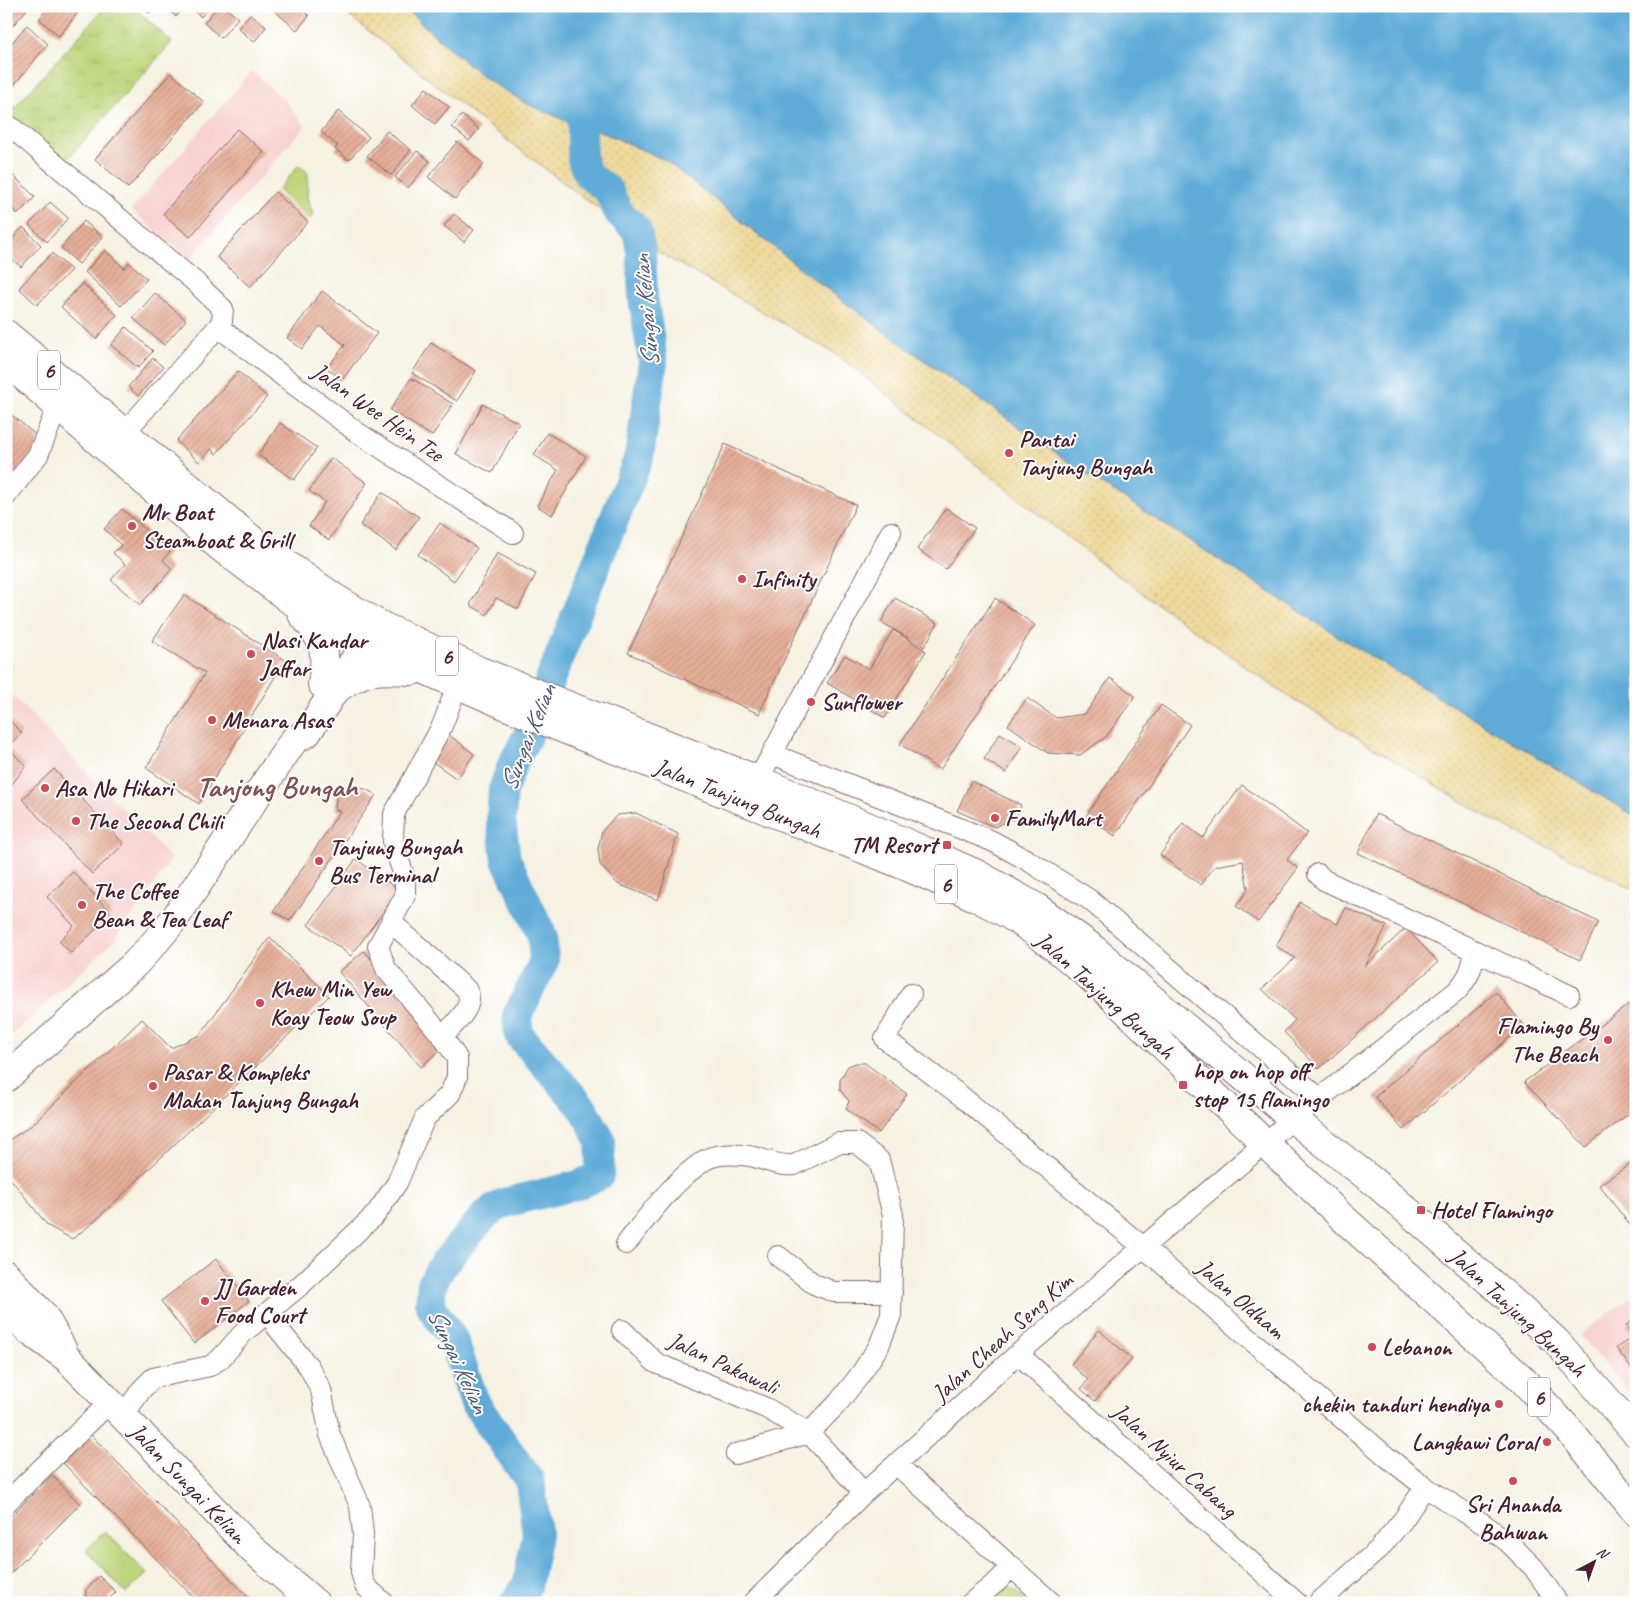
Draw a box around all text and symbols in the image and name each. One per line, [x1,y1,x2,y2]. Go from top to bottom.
water label: Sungai Kelian [625,252,667,368]
road number: 6 [38,350,60,390]
street label: Jalan Wee Hein Tze [306,355,451,470]
place label: Pantai Tanjung Bungah [1019,424,1154,482]
marker: Pantai Tanjung Bungah [1003,447,1015,459]
place label: Mr Boat Steamboat & Grill [142,497,297,555]
marker: Mr Boat Steamboat & Grill [126,520,138,532]
place label: Infinity [752,564,818,594]
marker: Infinity [736,573,748,585]
place label: Nasi Kandar Jaffar [259,625,369,683]
road number: 6 [436,636,458,676]
marker: Nasi Kandar Jaffar [245,648,257,660]
water label: Sungai Kelian [492,678,564,795]
place label: Sunflower [821,687,903,717]
marker: Sunflower [805,696,817,708]
place label: Menara Asas [222,705,335,735]
marker: Menara Asas [206,714,218,726]
street label: Jalan Tanjung Bungah [649,751,827,846]
district label: Tanjong Bungah [197,768,359,805]
place label: Asa No Hikari [55,773,176,803]
marker: Asa No Hikari [39,782,51,794]
place label: FamilyMart [1005,803,1104,833]
place label: The Second Chili [86,806,226,836]
marker: FamilyMart [989,812,1001,824]
marker: The Second Chili [70,815,82,827]
place label: TM Resort [850,830,941,860]
place label: Tanjung Bungah Bus Terminal [329,832,464,890]
marker: TM Resort [941,839,953,851]
marker: Tanjung Bungah Bus Terminal [313,855,325,867]
road number: 6 [935,864,957,904]
place label: The Coffee Bean & Tea Leaf [92,876,233,934]
marker: The Coffee Bean & Tea Leaf [76,899,88,911]
street label: Jalan Tanjung Bungah [1028,924,1182,1066]
place label: Khew Min Yew Koay Teow Soup [270,974,397,1032]
marker: Khew Min Yew Koay Teow Soup [254,997,266,1009]
place label: Flamingo By The Beach [1497,1011,1600,1069]
marker: Flamingo By The Beach [1602,1034,1614,1046]
place label: hop on hop off stop 15 flamingo [1193,1056,1331,1114]
place label: Pasar & Kompleks Makan Tanjung Bungah [163,1057,359,1115]
marker: hop on hop off stop 15 flamingo [1177,1079,1189,1091]
marker: Pasar & Kompleks Makan Tanjung Bungah [147,1080,159,1092]
place label: Hotel Flamingo [1431,1195,1554,1225]
marker: Hotel Flamingo [1415,1204,1427,1216]
street label: Jalan Tanjung Bungah [1442,1240,1594,1384]
street label: Jalan Oldham [1190,1252,1292,1346]
street label: Jalan Cheah Seng Kim [924,1264,1081,1409]
place label: JJ Garden Food Court [213,1272,309,1330]
marker: JJ Garden Food Court [199,1295,211,1307]
water label: Sungai Kelian [420,1303,497,1419]
street label: Jalan Pakawali [663,1324,786,1403]
place label: Lebanon [1382,1332,1453,1362]
marker: Lebanon [1366,1341,1378,1353]
road number: 6 [1528,1378,1550,1416]
place label: chekin tanduri hendiya [1302,1389,1491,1419]
street label: Jalan Nyiur Cabang [1105,1395,1245,1525]
marker: chekin tanduri hendiya [1493,1398,1505,1410]
street label: Jalan Sungai Kelian [122,1415,254,1551]
place label: Langkawi Coral [1412,1427,1542,1457]
marker: Langkawi Coral [1541,1436,1553,1448]
marker: Sri Ananda Bahwan [1507,1475,1519,1487]
place label: Sri Ananda Bahwan [1466,1489,1562,1547]
north arrow [1570,1536,1620,1586]
text: N [1593,1543,1613,1563]

